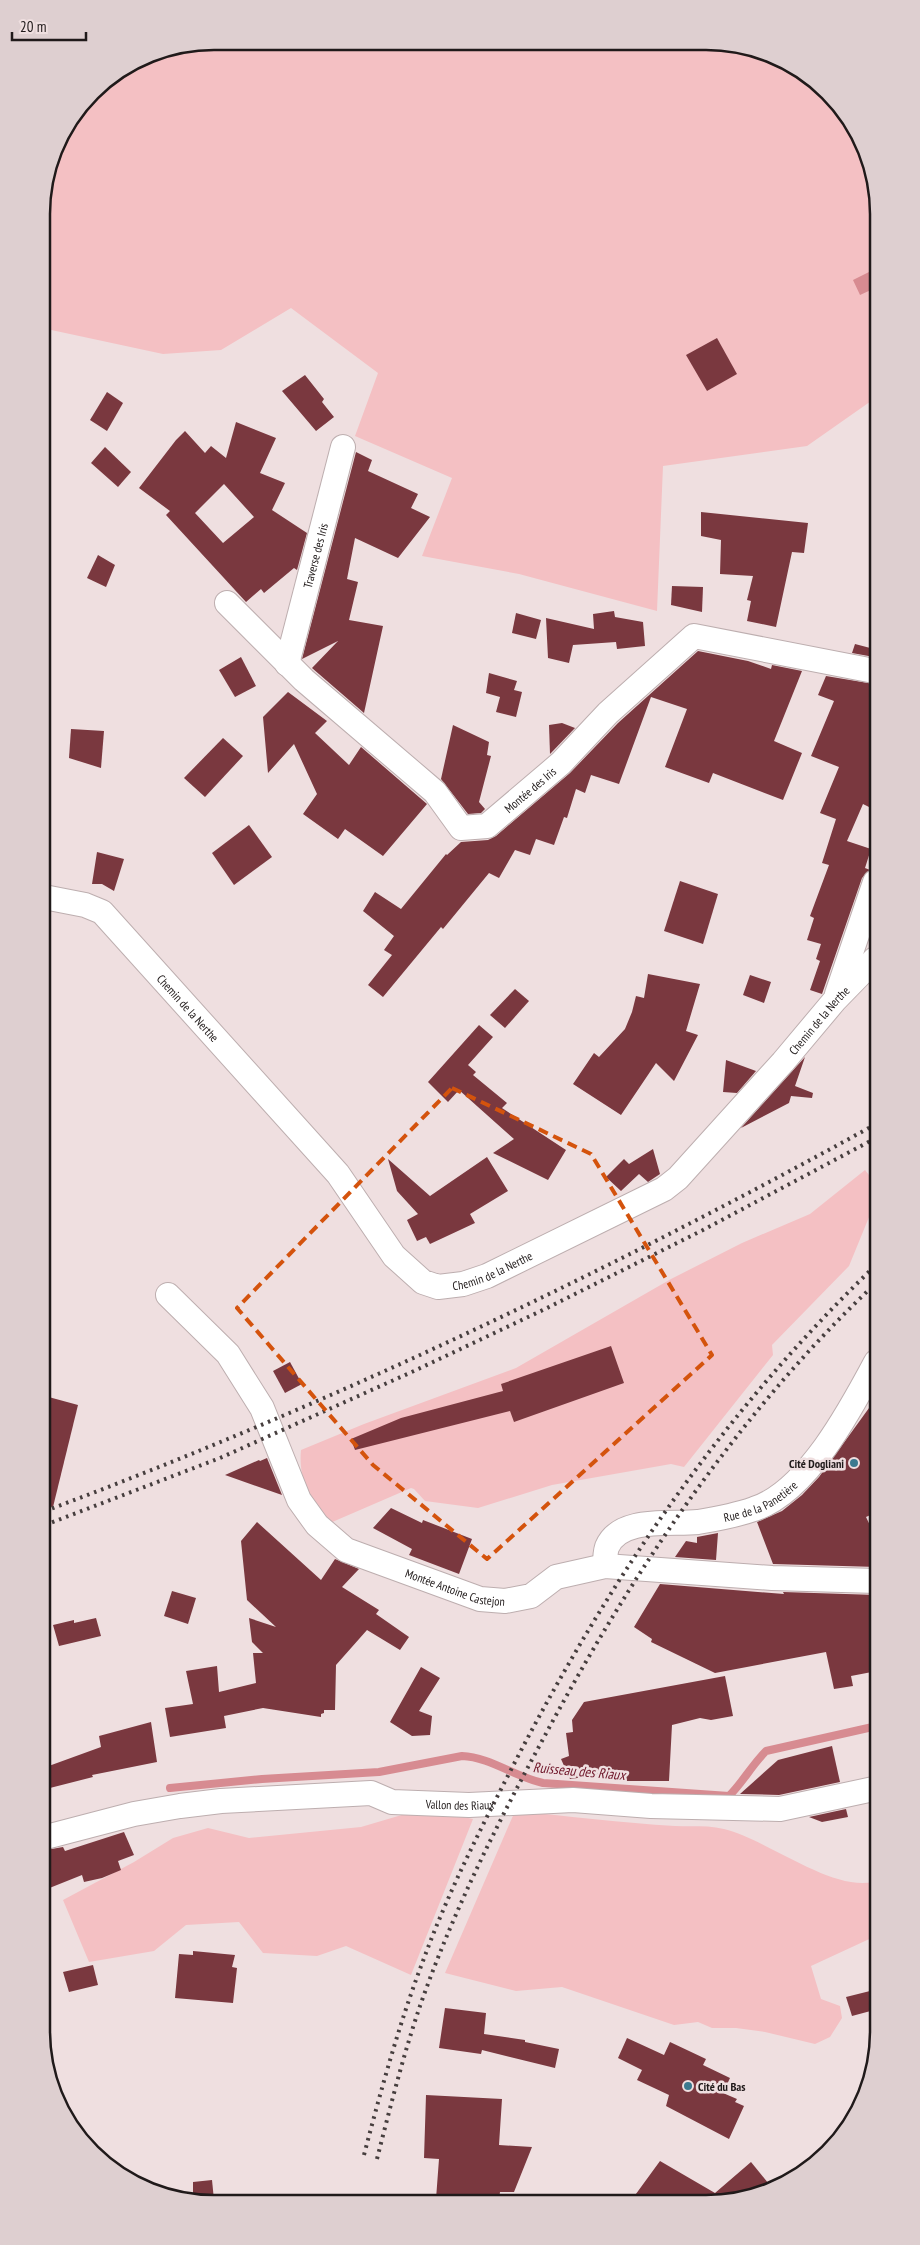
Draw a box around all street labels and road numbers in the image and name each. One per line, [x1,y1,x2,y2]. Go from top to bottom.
street label: Traverse des Iris [299,521,331,590]
street label: Montée des Iris [501,763,559,816]
street label: Chemin de la Nerthe [154,971,222,1045]
street label: Chemin de la Nerthe [785,983,852,1057]
street label: Chemin de la Nerthe [451,1247,535,1293]
street label: Rue de la Panetière [722,1477,800,1525]
street label: Montée Antoine Castejon [403,1565,505,1608]
street label: Vallon des Riaux [424,1796,495,1813]

